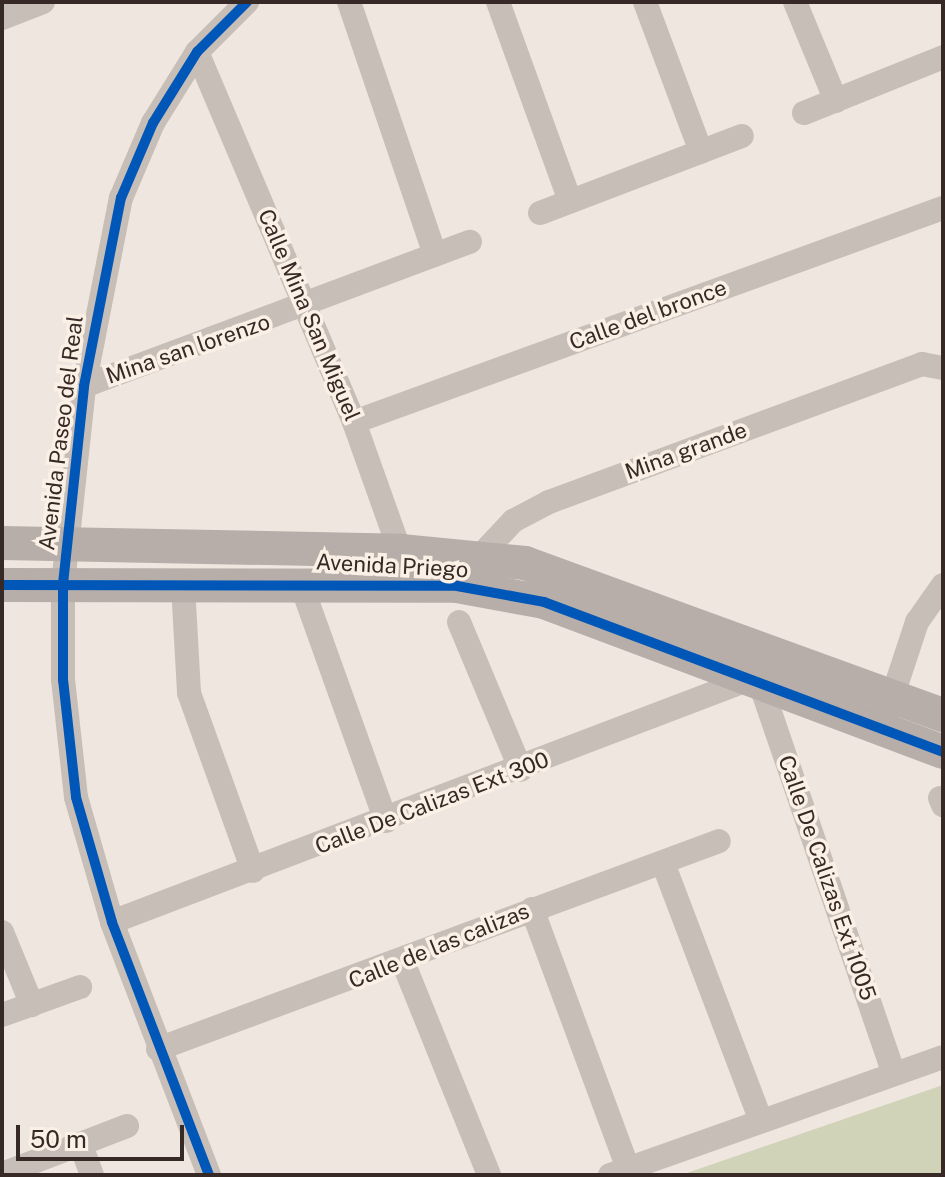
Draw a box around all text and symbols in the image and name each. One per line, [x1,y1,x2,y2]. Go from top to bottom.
street label: Calle Mina San Miguel [252,205,366,425]
street label: Calle del bronce [565,274,731,356]
street label: Mina san lorenzo [103,309,273,389]
street label: Avenida Paseo del Real [33,314,89,552]
street label: Mina grande [622,417,750,485]
street label: Avenida Priego [315,549,469,583]
street label: Calle De Calizas Ext 300 [311,746,553,860]
street label: Calle De Calizas Ext 1005 [773,752,881,1004]
street label: Calle de las calizas [344,898,534,994]
scale bar [20,1109,188,1159]
text: 50 m [30,1125,87,1153]

